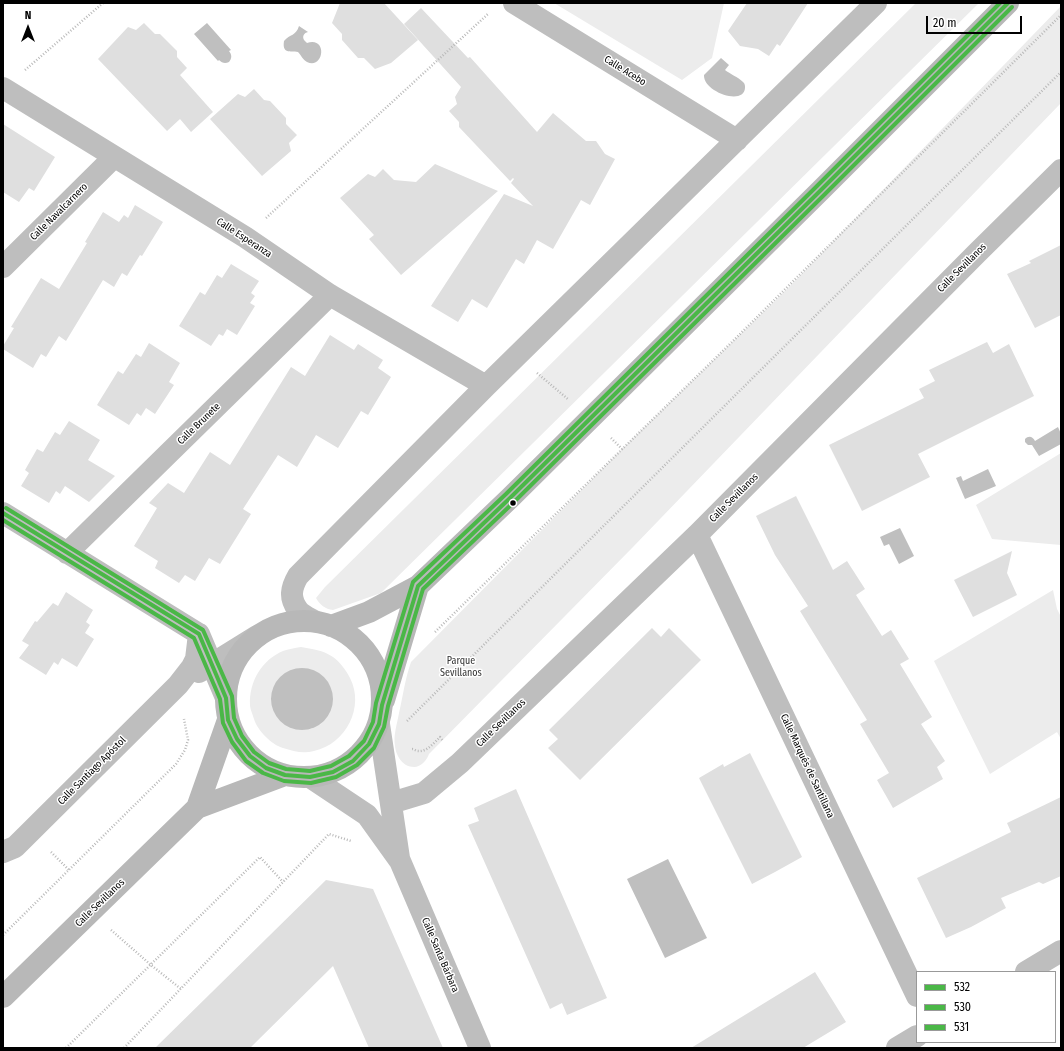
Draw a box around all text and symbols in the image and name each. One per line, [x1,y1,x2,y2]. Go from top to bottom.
north arrow [8,8,48,48]
scale bar [928,8,1024,34]
text: N [25,9,31,22]
text: 20 m [933,16,957,30]
street label: Calle Acebo [602,53,648,89]
street label: Calle Navalcarnero [28,181,90,243]
street label: Calle Esperanza [214,216,274,260]
street label: Calle Sevillanos [935,241,989,295]
street label: Calle Brunete [175,401,223,447]
street label: Calle Sevillanos [707,471,761,525]
unlabelled marker [508,498,518,508]
park label: Parque Sevillanos [440,655,482,678]
street label: Calle Sevillanos [474,696,528,750]
street label: Calle Marqués de Santillana [778,712,836,820]
street label: Calle Santiago Apóstol [55,734,129,808]
street label: Calle Sevillanos [73,876,127,930]
street label: Calle Santa Bárbara [419,916,461,994]
legend [916,971,1056,1043]
text: 532 [954,980,970,994]
text: 530 [954,1000,971,1014]
text: 531 [954,1020,969,1034]

